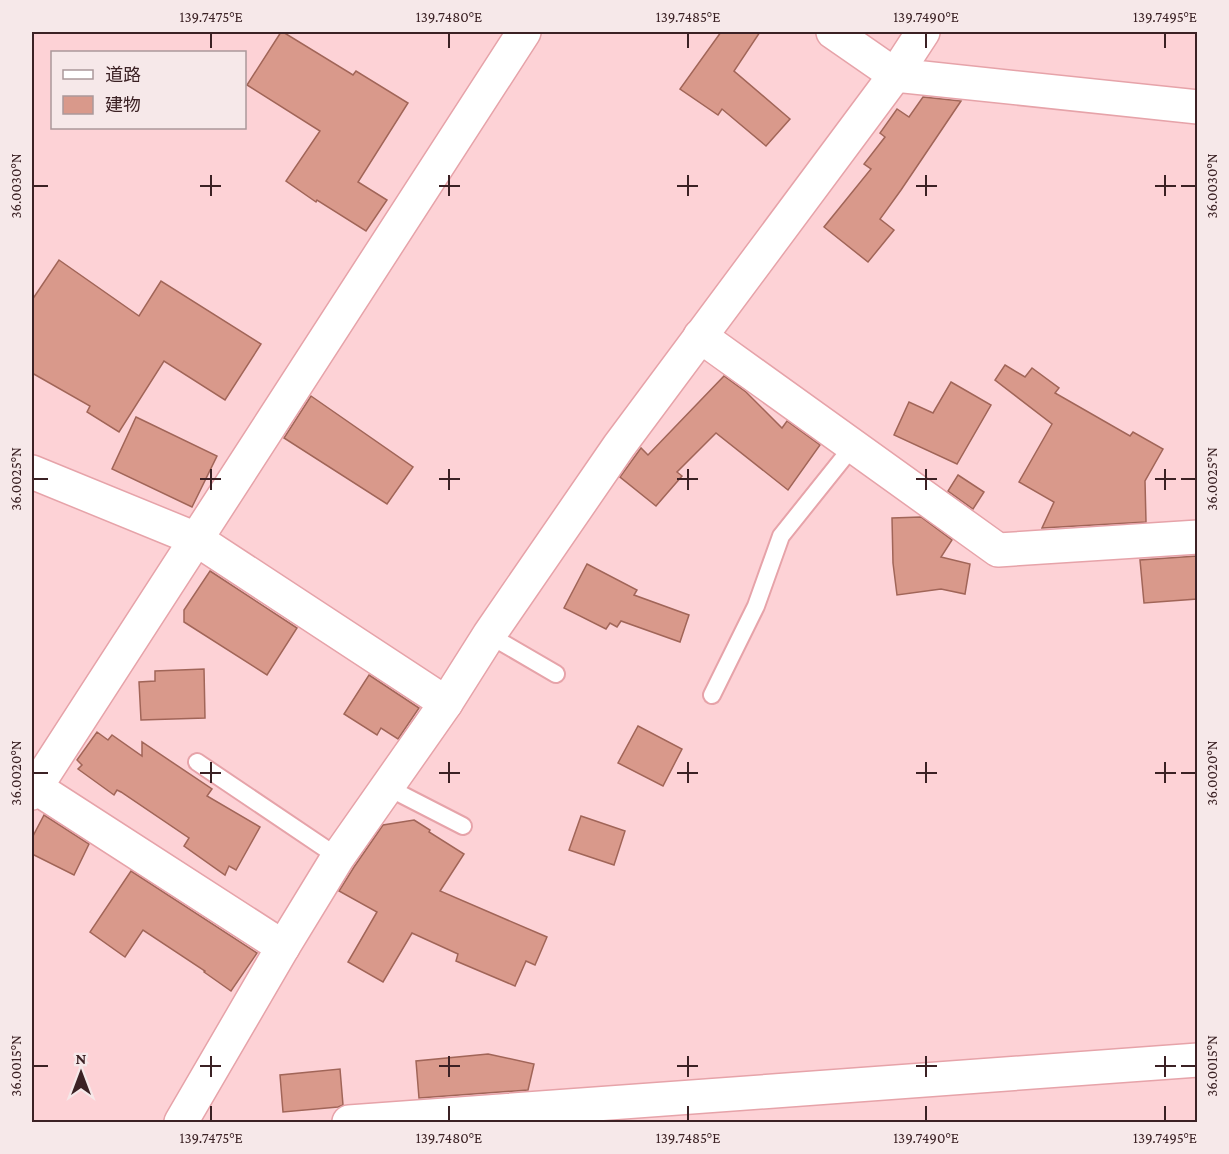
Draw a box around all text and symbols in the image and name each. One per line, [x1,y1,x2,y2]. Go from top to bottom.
text: 139.7475°E [179,9,243,25]
text: 139.7480°E [416,9,482,25]
text: 139.7485°E [656,9,720,25]
text: 139.7490°E [893,9,959,25]
text: 139.7495°E [1133,9,1197,25]
legend [51,51,246,129]
text: 道路 [105,65,141,85]
text: 建物 [105,95,141,115]
text: 36.0030°N [8,153,24,219]
text: 36.0030°N [1204,153,1220,219]
text: 36.0025°N [8,447,24,511]
text: 36.0025°N [1204,447,1220,511]
text: 36.0020°N [8,740,24,806]
text: 36.0020°N [1204,740,1220,806]
text: 36.0015°N [8,1035,24,1097]
text: 36.0015°N [1204,1035,1220,1097]
north arrow [51,1043,111,1103]
text: N [76,1050,87,1067]
text: 139.7475°E [179,1130,243,1146]
text: 139.7480°E [416,1130,482,1146]
text: 139.7485°E [656,1130,720,1146]
text: 139.7490°E [893,1130,959,1146]
text: 139.7495°E [1133,1130,1197,1146]

